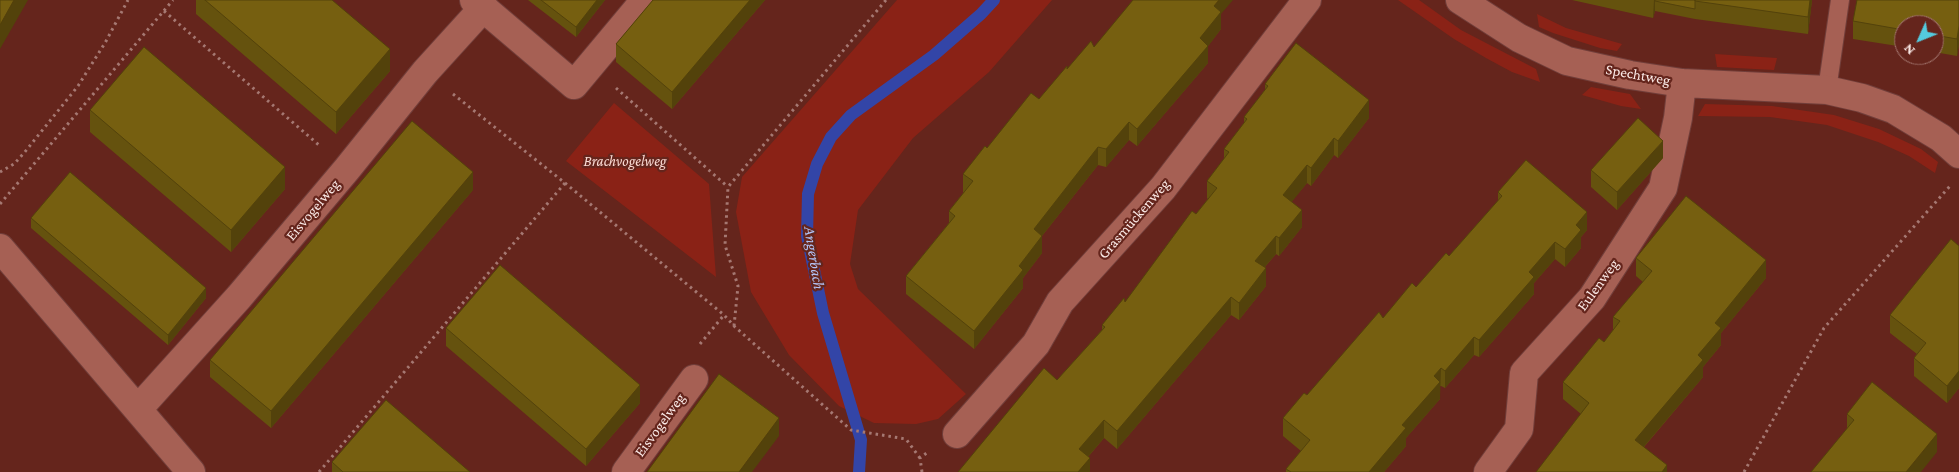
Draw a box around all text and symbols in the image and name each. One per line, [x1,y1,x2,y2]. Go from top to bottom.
north arrow [1894,15,1944,65]
text: N [1900,41,1918,59]
street label: Spechtweg [1604,60,1672,90]
park label: Brachvogelweg [583,152,667,170]
street label: Grasmückenweg [1094,175,1174,263]
street label: Eisvogelweg [282,176,344,244]
water label: Angerbach [800,225,828,291]
street label: Eulenweg [1573,256,1623,314]
street label: Eisvogelweg [631,390,689,460]

